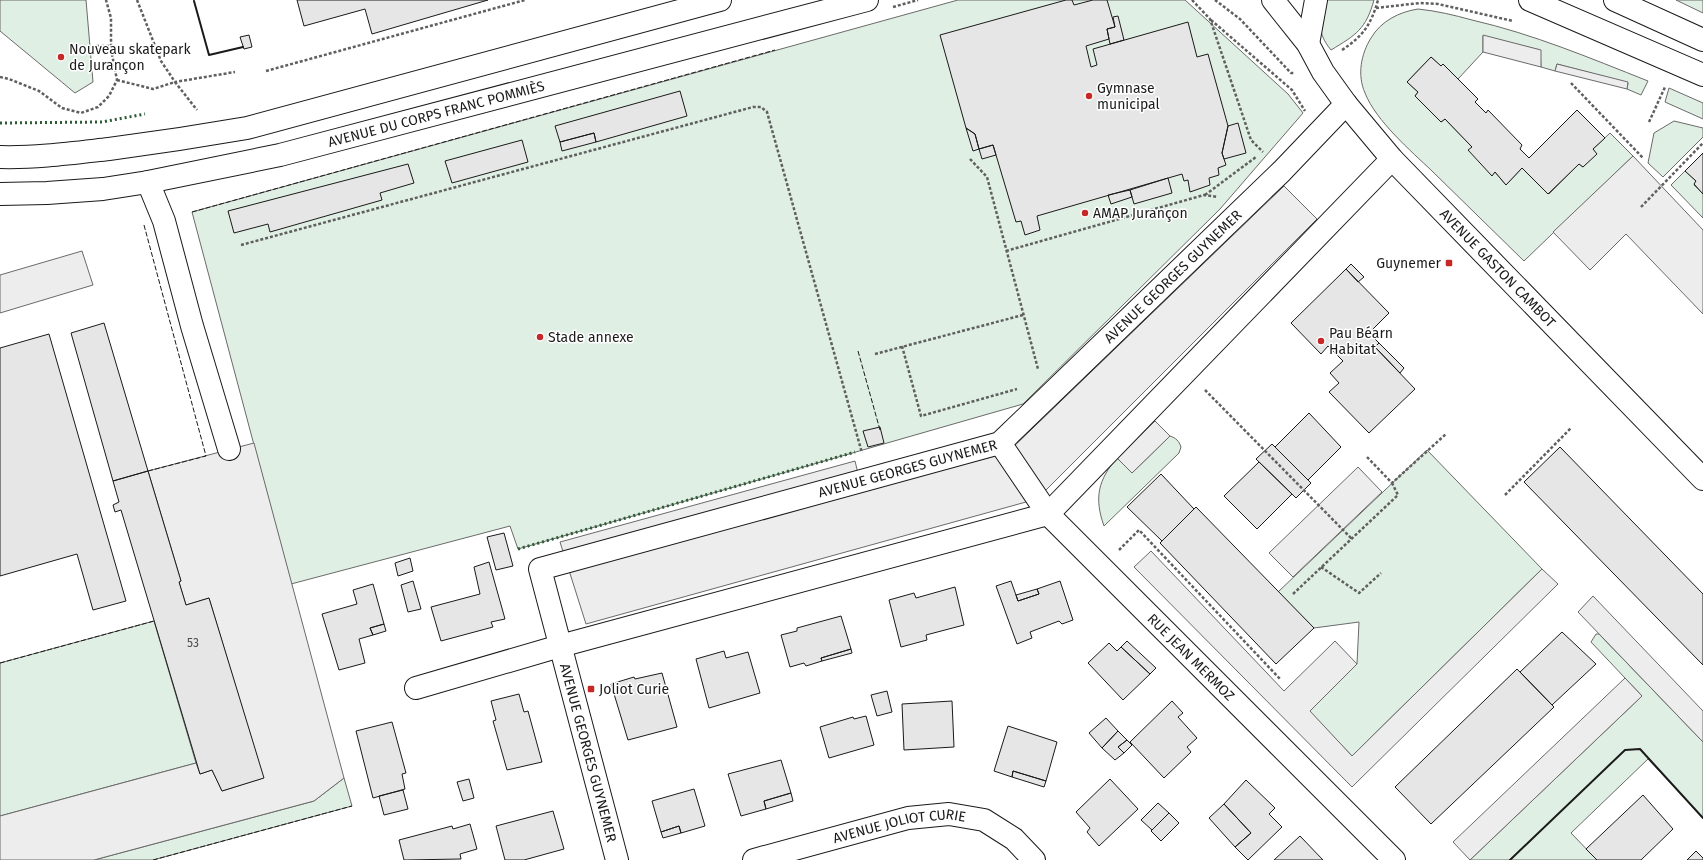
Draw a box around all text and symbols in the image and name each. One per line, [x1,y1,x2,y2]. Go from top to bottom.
place label: Nouveau skatepark de Jurançon [69,41,191,74]
marker: Nouveau skatepark de Jurançon [56,52,66,62]
street label: AVENUE DU CORPS FRANC POMMIÈS [326,77,547,150]
place label: Gymnase municipal [1097,80,1160,113]
marker: Gymnase municipal [1084,91,1094,101]
place label: AMAP Jurançon [1093,205,1188,222]
street label: AVENUE GASTON CAMBOT [1436,205,1560,331]
street label: AVENUE GEORGES GUYNEMER [1100,206,1246,347]
marker: AMAP Jurançon [1080,208,1090,218]
place label: Guynemer [1376,255,1442,272]
marker: Guynemer [1444,258,1454,268]
place label: Pau Béarn Habitat [1329,325,1393,358]
place label: Stade annexe [548,329,634,346]
marker: Stade annexe [535,332,545,342]
marker: Pau Béarn Habitat [1316,336,1326,346]
street label: AVENUE GEORGES GUYNEMER [816,436,999,501]
street label: RUE JEAN MERMOZ [1144,610,1238,704]
house number: 53 [187,636,199,650]
street label: AVENUE GEORGES GUYNEMER [556,662,620,845]
place label: Joliot Curie [599,681,669,698]
marker: Joliot Curie [586,684,596,694]
street label: AVENUE JOLIOT CURIE [831,805,967,847]

